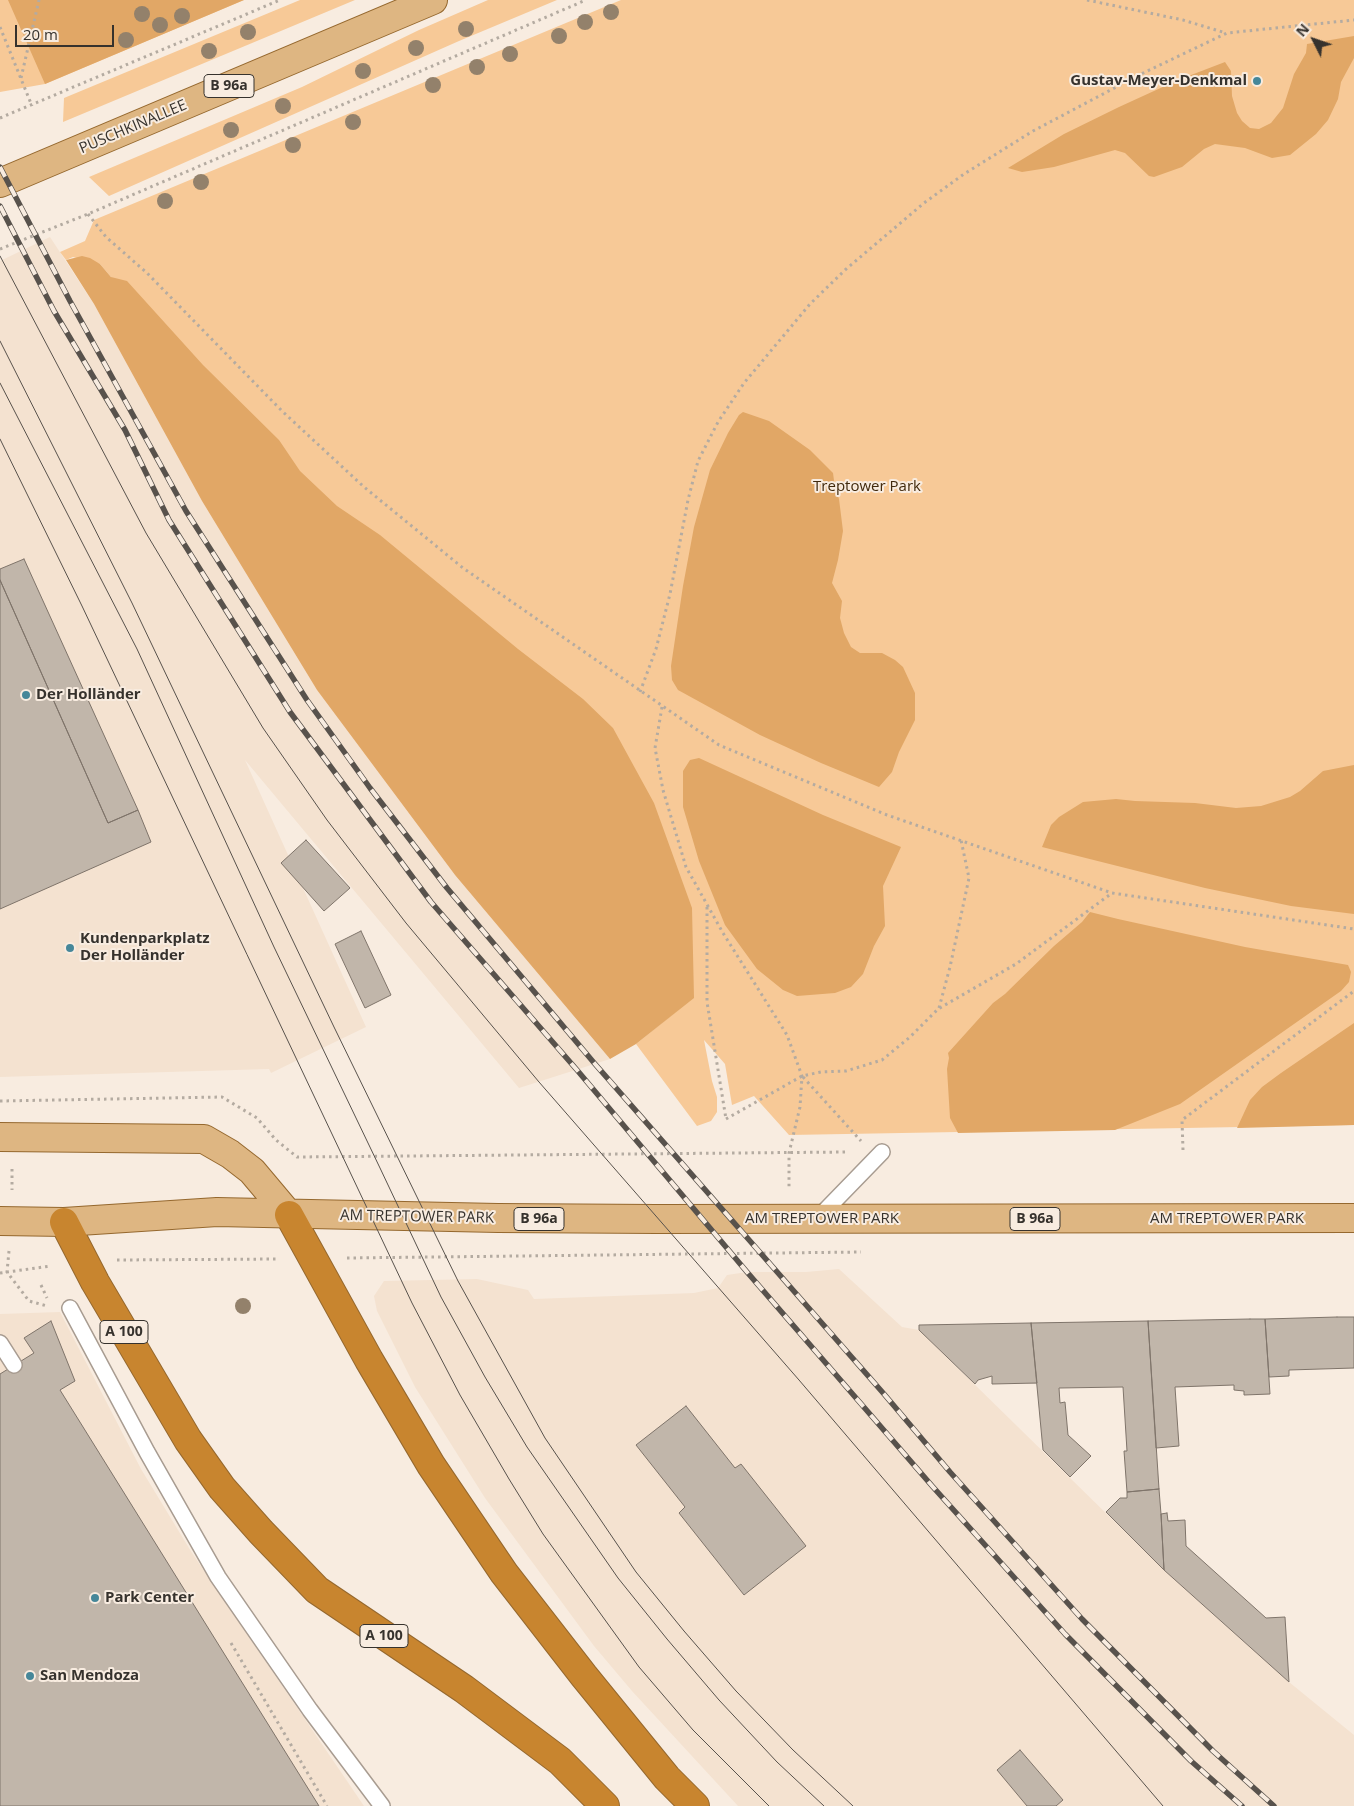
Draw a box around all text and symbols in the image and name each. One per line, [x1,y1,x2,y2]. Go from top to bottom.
scale bar [18,15,116,47]
north arrow [1289,15,1339,65]
text: N [1291,19,1313,40]
text: 20 m [23,24,58,44]
place label: Gustav-Meyer-Denkmal [1070,72,1247,90]
road number: B 96a [204,74,254,98]
marker: Gustav-Meyer-Denkmal [1251,75,1263,87]
street label: PUSCHKINALLEE [76,96,190,158]
park label: Treptower Park [813,478,921,496]
place label: Der Holländer [36,686,141,704]
marker: Der Holländer [20,689,32,701]
place label: Kundenparkplatz Der Holländer [80,930,210,965]
marker: Kundenparkplatz Der Holländer [64,942,76,954]
street label: AM TREPTOWER PARK [340,1207,494,1227]
road number: B 96a [514,1208,564,1230]
road number: B 96a [1010,1208,1060,1230]
street label: AM TREPTOWER PARK [745,1210,899,1228]
street label: AM TREPTOWER PARK [1150,1210,1304,1228]
road number: A 100 [100,1320,148,1344]
place label: Park Center [105,1589,194,1607]
marker: Park Center [89,1592,101,1604]
road number: A 100 [360,1624,408,1648]
place label: San Mendoza [40,1667,139,1685]
marker: San Mendoza [24,1670,36,1682]

